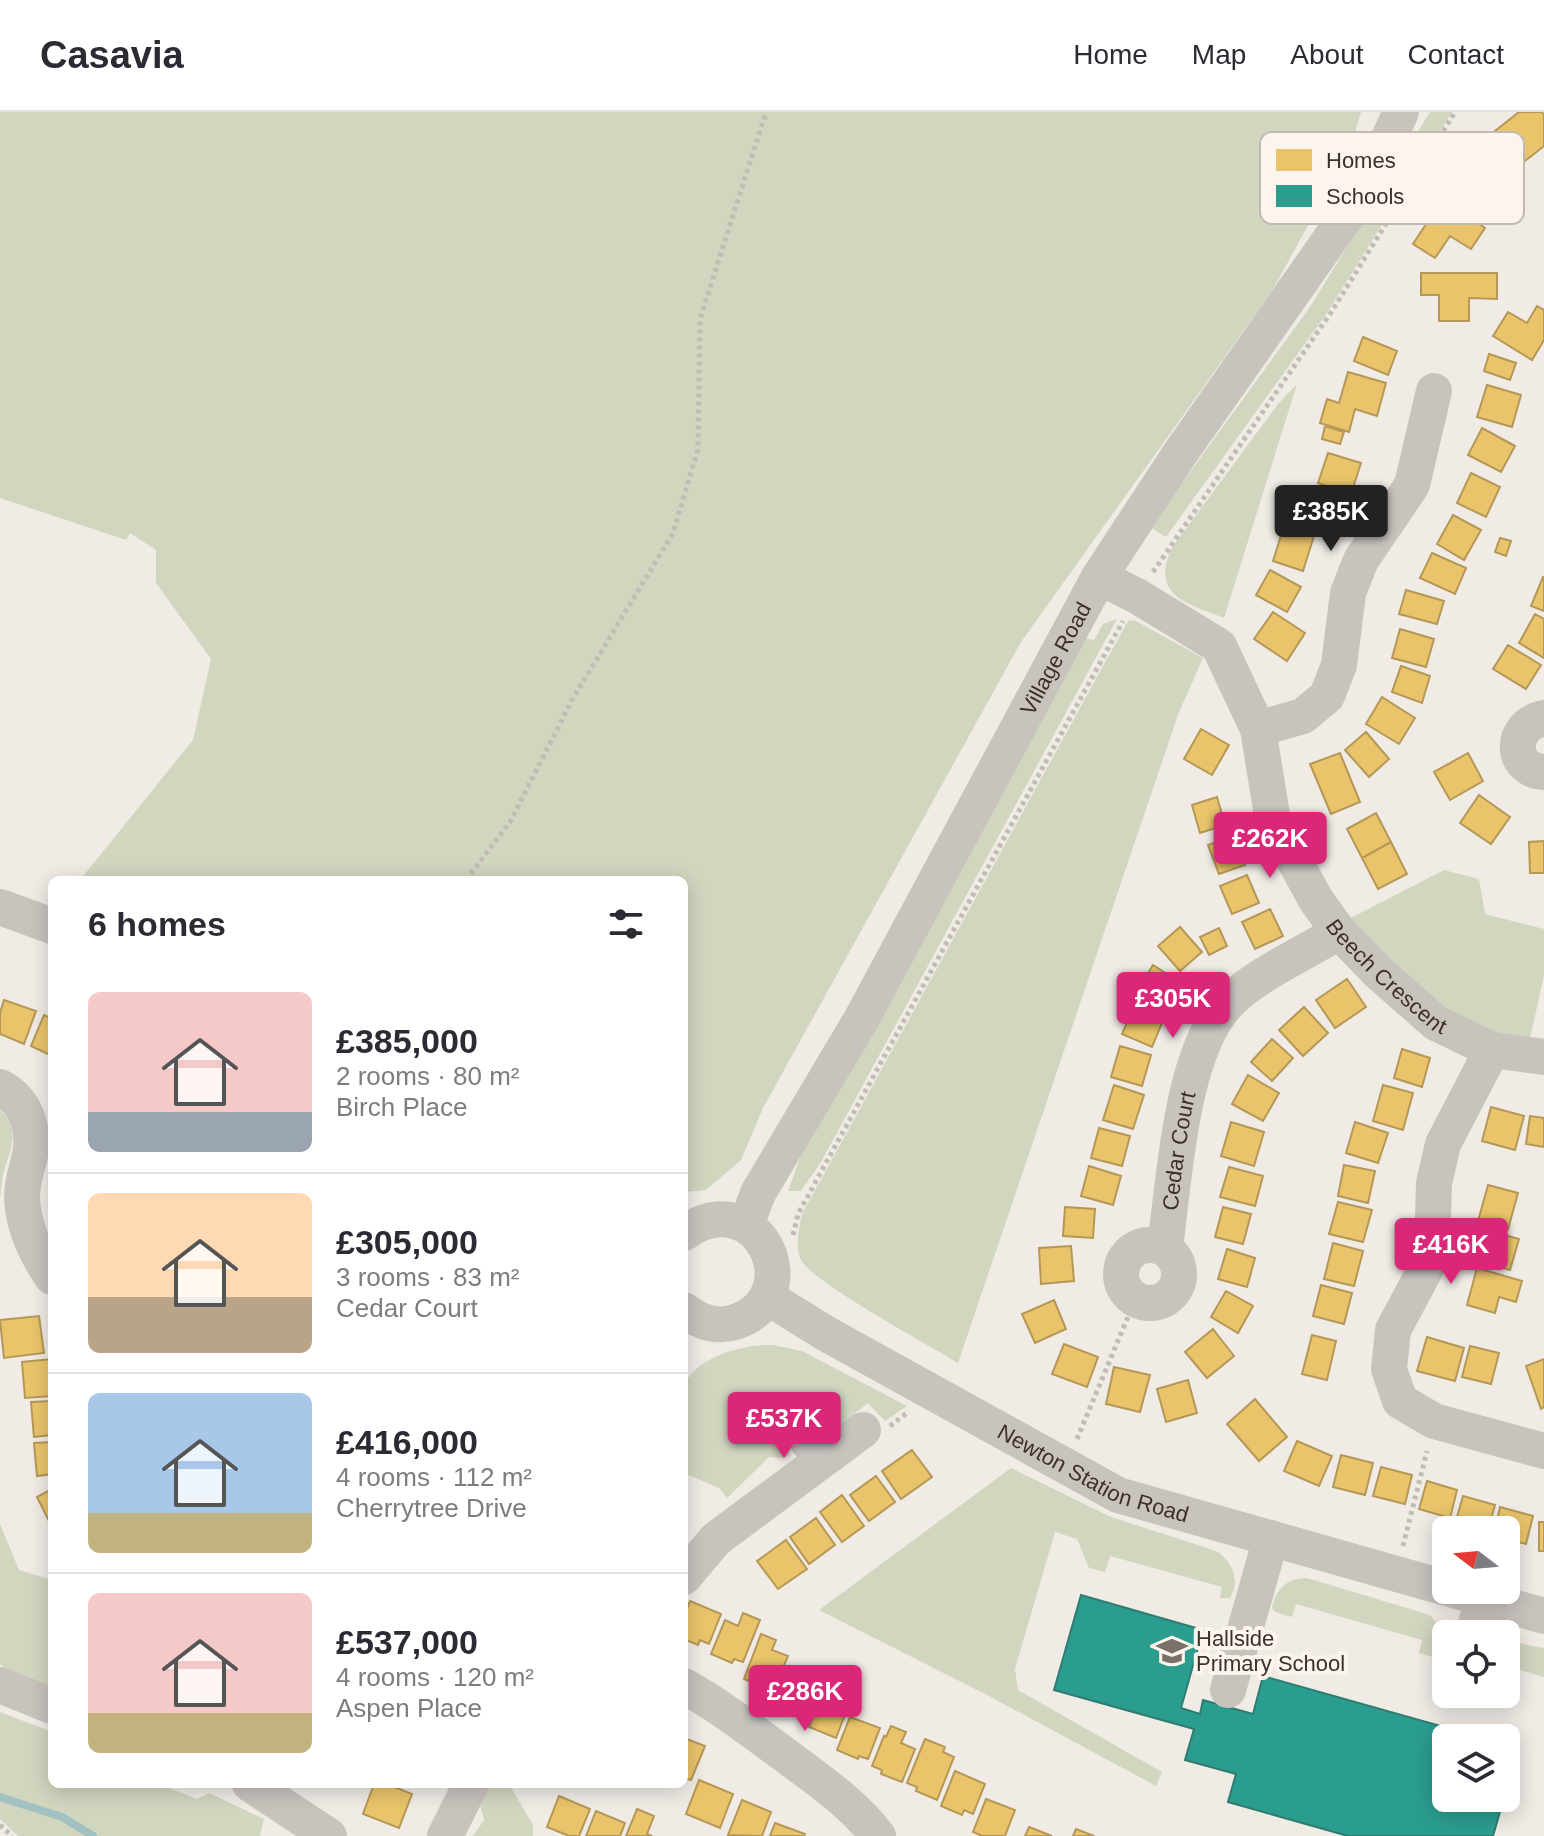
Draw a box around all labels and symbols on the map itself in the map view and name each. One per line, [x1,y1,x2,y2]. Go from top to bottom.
legend [1260,132,1524,224]
text: Homes [1326,148,1396,173]
text: Schools [1326,184,1404,209]
pin: £385K [1275,485,1387,553]
street label: Village Road [1015,598,1096,719]
pin: £262K [1214,812,1326,880]
street label: Beech Crescent [1321,914,1451,1039]
pin: £305K [1117,972,1229,1040]
street label: Cedar Court [1158,1089,1201,1212]
pin: £416K [1395,1218,1507,1286]
pin: £537K [728,1392,840,1460]
street label: Newton Station Road [993,1419,1192,1527]
north arrow [1432,1516,1520,1604]
place label: Hallside Primary School [1196,1626,1345,1676]
school or university icon: Hallside Primary School [1155,1634,1189,1668]
pin: £286K [749,1665,861,1733]

